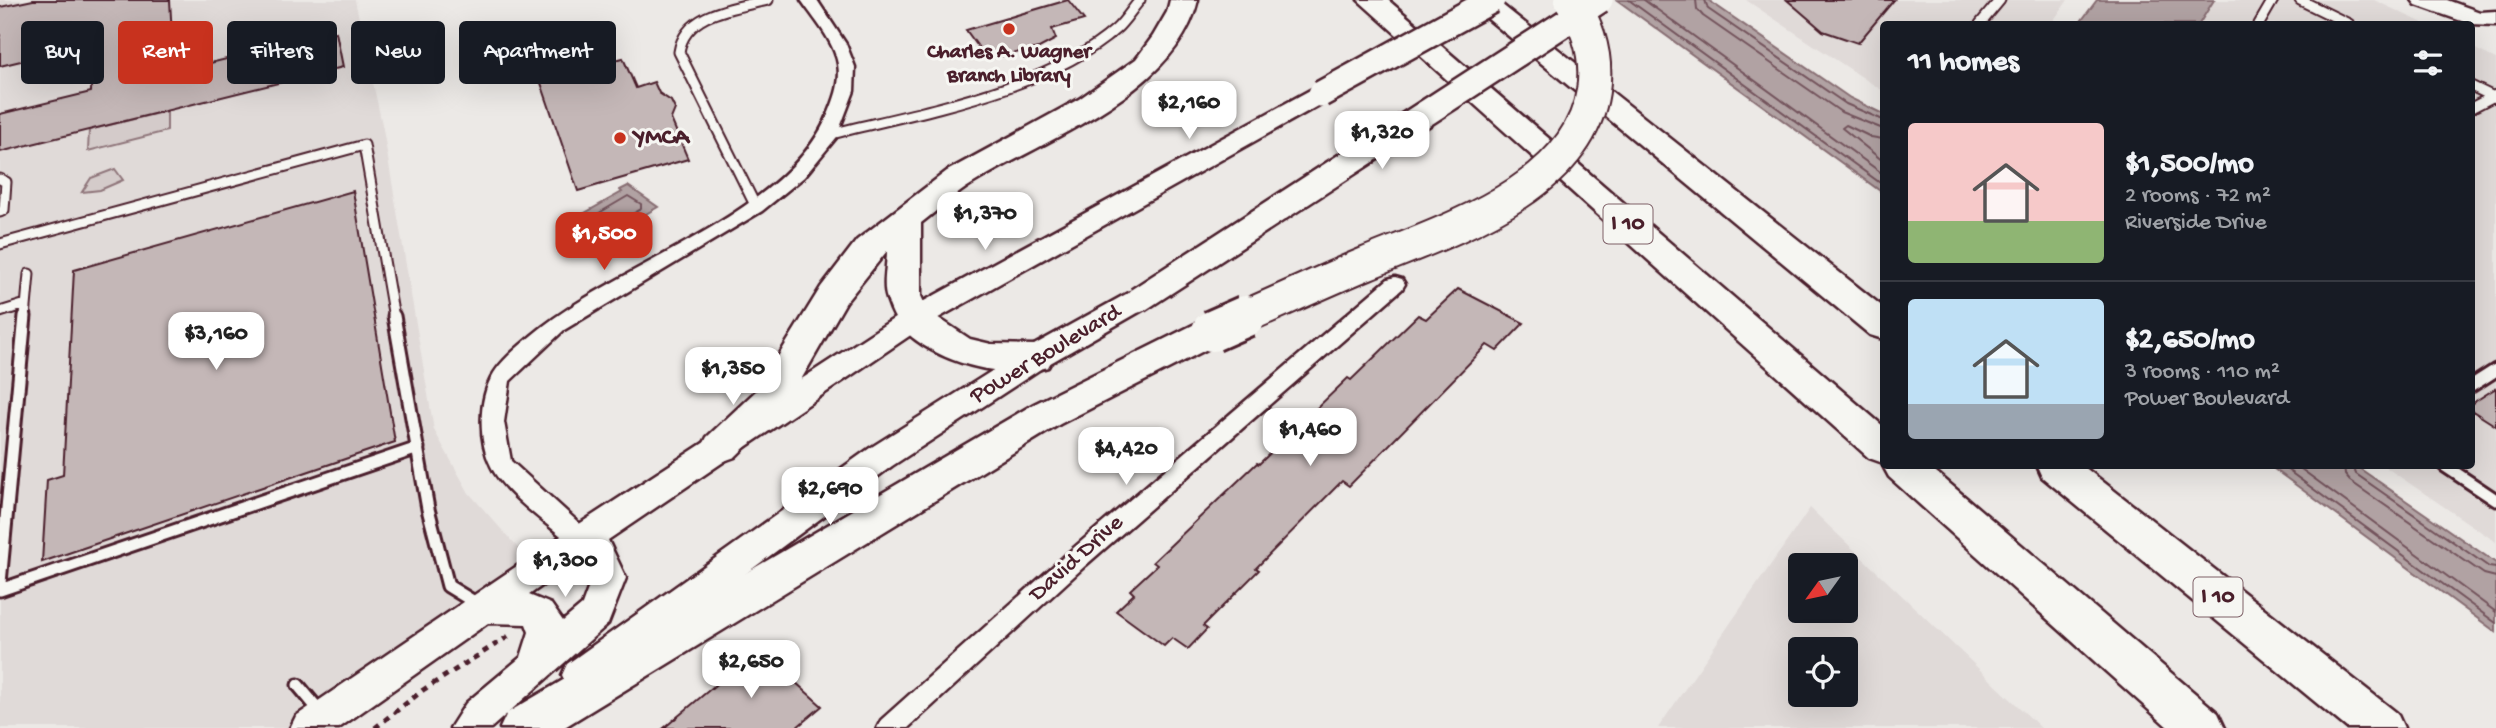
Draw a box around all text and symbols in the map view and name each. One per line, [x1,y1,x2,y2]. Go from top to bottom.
chip: Buy [21,21,104,84]
chip: Rent [118,21,213,84]
chip: Filters [227,21,337,84]
chip: New [351,21,445,84]
chip: Apartment [459,21,616,84]
marker: Charles A. Wagner Branch Library [1001,21,1017,37]
place label: Charles A. Wagner Branch Library [926,41,1093,90]
icon: filters [2409,44,2447,82]
text: 11 homes [1908,46,2019,81]
pin: $2,160 [1132,82,1246,141]
text: $2,160 [1158,90,1220,117]
pin: $1,320 [1325,111,1439,171]
text: $1,320 [1350,120,1414,147]
place label: YMCA [631,124,691,153]
marker: YMCA [612,130,628,146]
text: $1,500/mo [2125,148,2254,183]
icon: home [1964,151,2048,235]
text: 2 rooms · 72 m² [2125,183,2271,210]
pin: $1,370 [928,192,1042,252]
text: $1,370 [953,201,1017,228]
road number: I 10 [1604,204,1652,244]
text: Riverside Drive [2125,210,2267,237]
pin: $1,500 [547,212,661,272]
text: $1,500 [571,221,637,248]
street label: Power Boulevard [964,298,1128,412]
pin: $3,160 [159,312,273,372]
text: $3,160 [184,321,248,348]
text: $2,650/mo [2125,324,2255,359]
icon: home [1964,327,2048,411]
pin: $1,350 [676,348,790,407]
text: $1,350 [701,356,765,383]
text: 3 rooms · 110 m² [2125,359,2280,386]
text: Power Boulevard [2125,386,2289,413]
pin: $1,460 [1253,408,1367,468]
text: $1,460 [1279,417,1341,444]
pin: $4,420 [1069,428,1183,487]
text: $4,420 [1094,436,1158,463]
pin: $2,690 [773,468,887,527]
text: $2,690 [797,476,863,503]
street label: David Drive [1022,509,1131,610]
pin: $1,300 [508,540,622,599]
text: $1,300 [533,548,597,575]
north arrow [1788,553,1858,623]
map controls [1788,553,1858,707]
road number: I 10 [2194,578,2242,617]
button: locate [1788,637,1858,707]
pin: $2,650 [694,640,808,700]
text: $2,650 [718,649,784,676]

